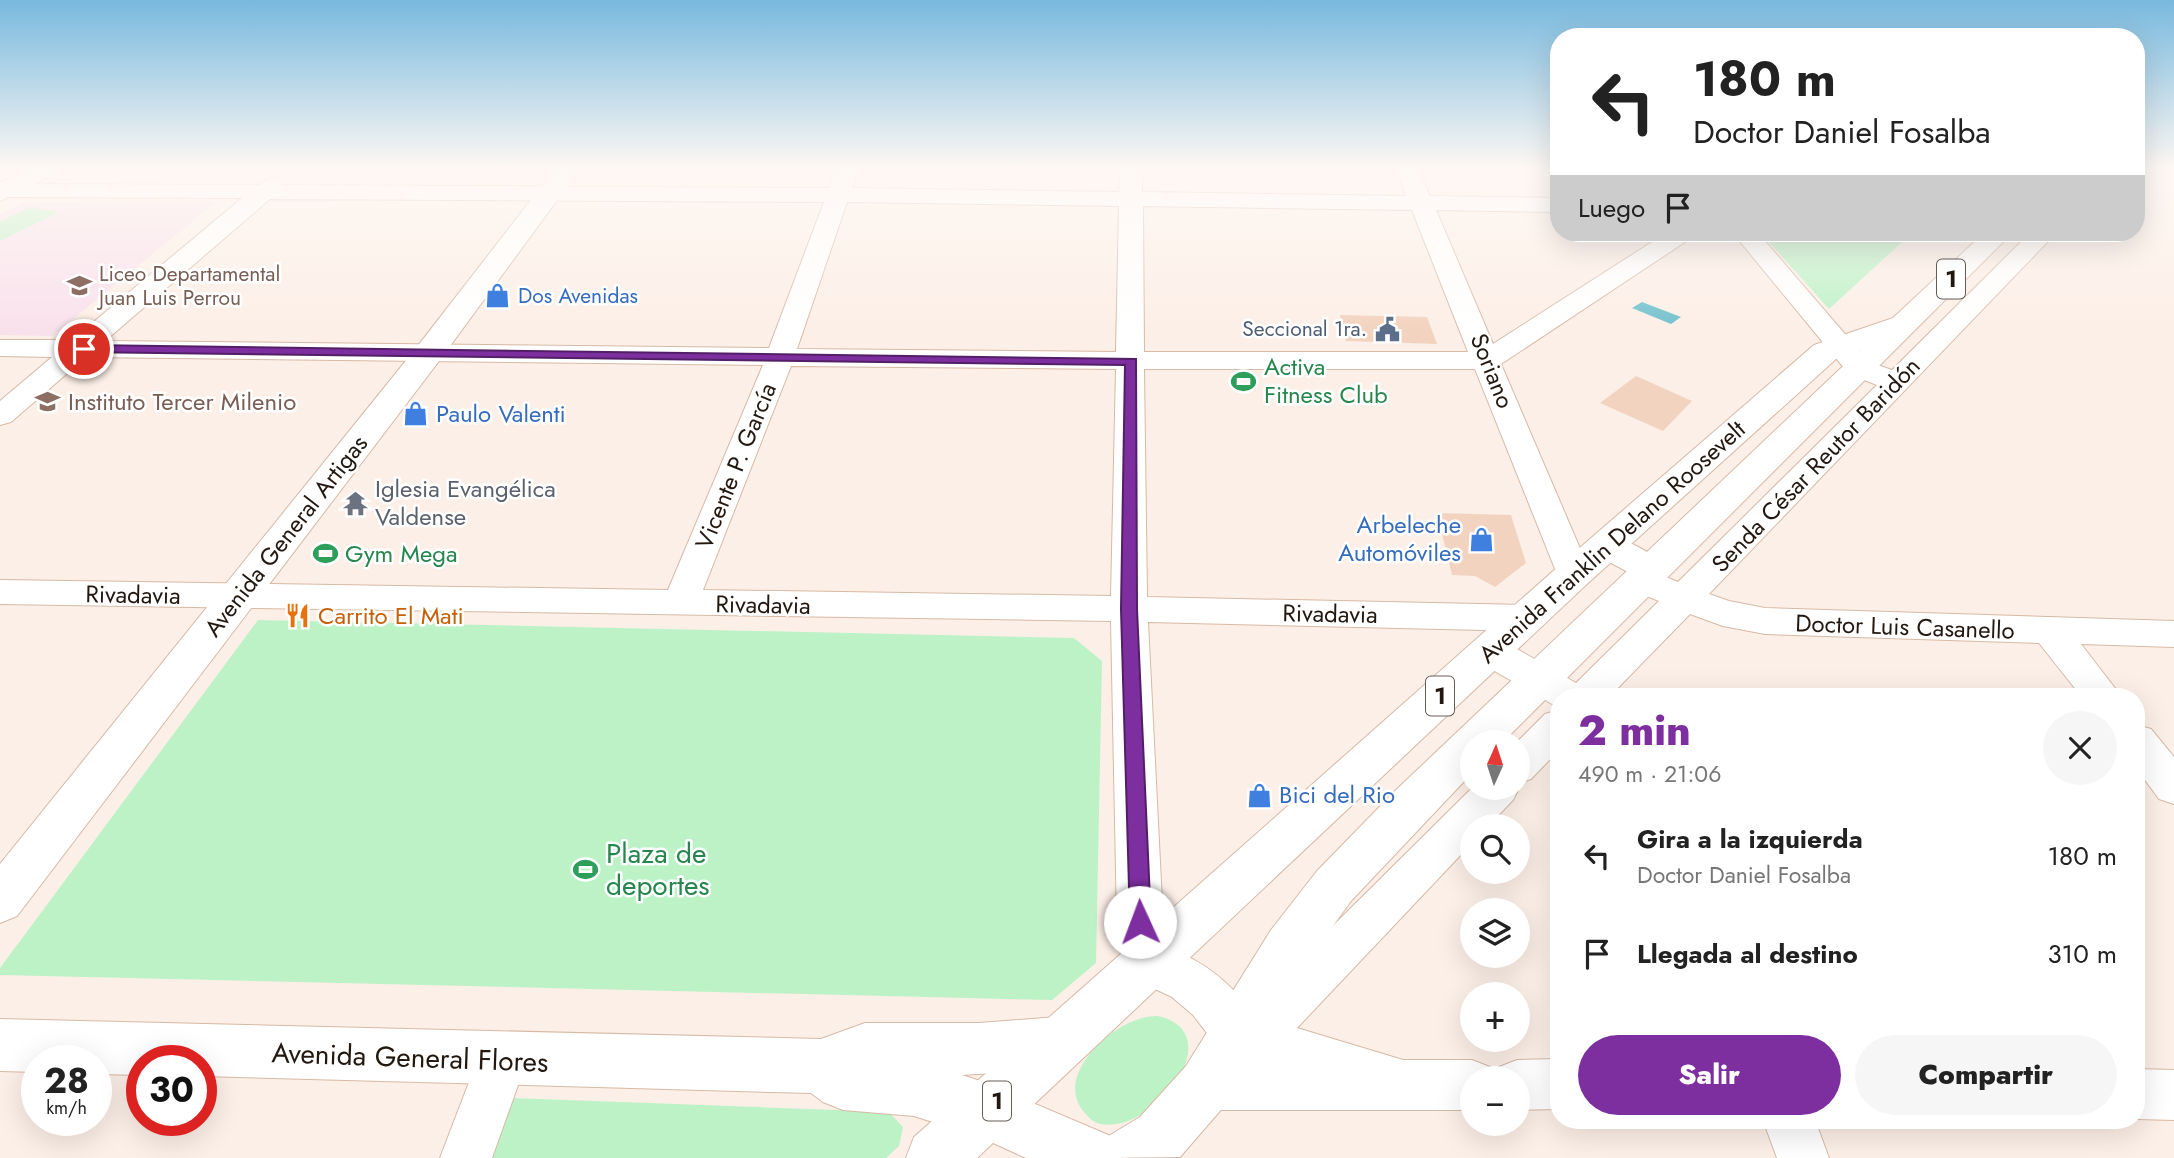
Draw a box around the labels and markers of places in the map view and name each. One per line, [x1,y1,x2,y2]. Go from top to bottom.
place label: Liceo Departamental Juan Luis Perrou [96,259,280,313]
school or university icon: Liceo Departamental Juan Luis Perrou [65,272,93,300]
place label: Dos Avenidas [518,281,638,311]
shop icon: Dos Avenidas [484,282,512,310]
place label: Seccional 1ra. [1242,314,1367,344]
public building icon: Seccional 1ra. [1373,315,1401,343]
pin [54,319,114,379]
place label: Activa Fitness Club [1264,349,1388,412]
sports icon: Activa Fitness Club [1230,367,1258,395]
place label: Instituto Tercer Milenio [68,384,296,419]
school or university icon: Instituto Tercer Milenio [34,388,62,416]
place label: Paulo Valenti [436,396,566,431]
shop icon: Paulo Valenti [402,400,430,428]
place label: Iglesia Evangélica Valdense [375,471,556,534]
temple icon: Iglesia Evangélica Valdense [341,489,369,517]
place label: Arbeleche Automóviles [1338,507,1461,570]
shop icon: Arbeleche Automóviles [1467,525,1495,553]
place label: Gym Mega [345,536,457,571]
sports icon: Gym Mega [311,540,339,568]
place label: Carrito El Mati [318,598,464,633]
restaurant icon: Carrito El Mati [284,602,312,630]
place label: Bici del Rio [1279,777,1395,812]
shop icon: Bici del Rio [1245,781,1273,809]
place label: Plaza de deportes [606,833,710,906]
sports icon: Plaza de deportes [572,855,600,883]

